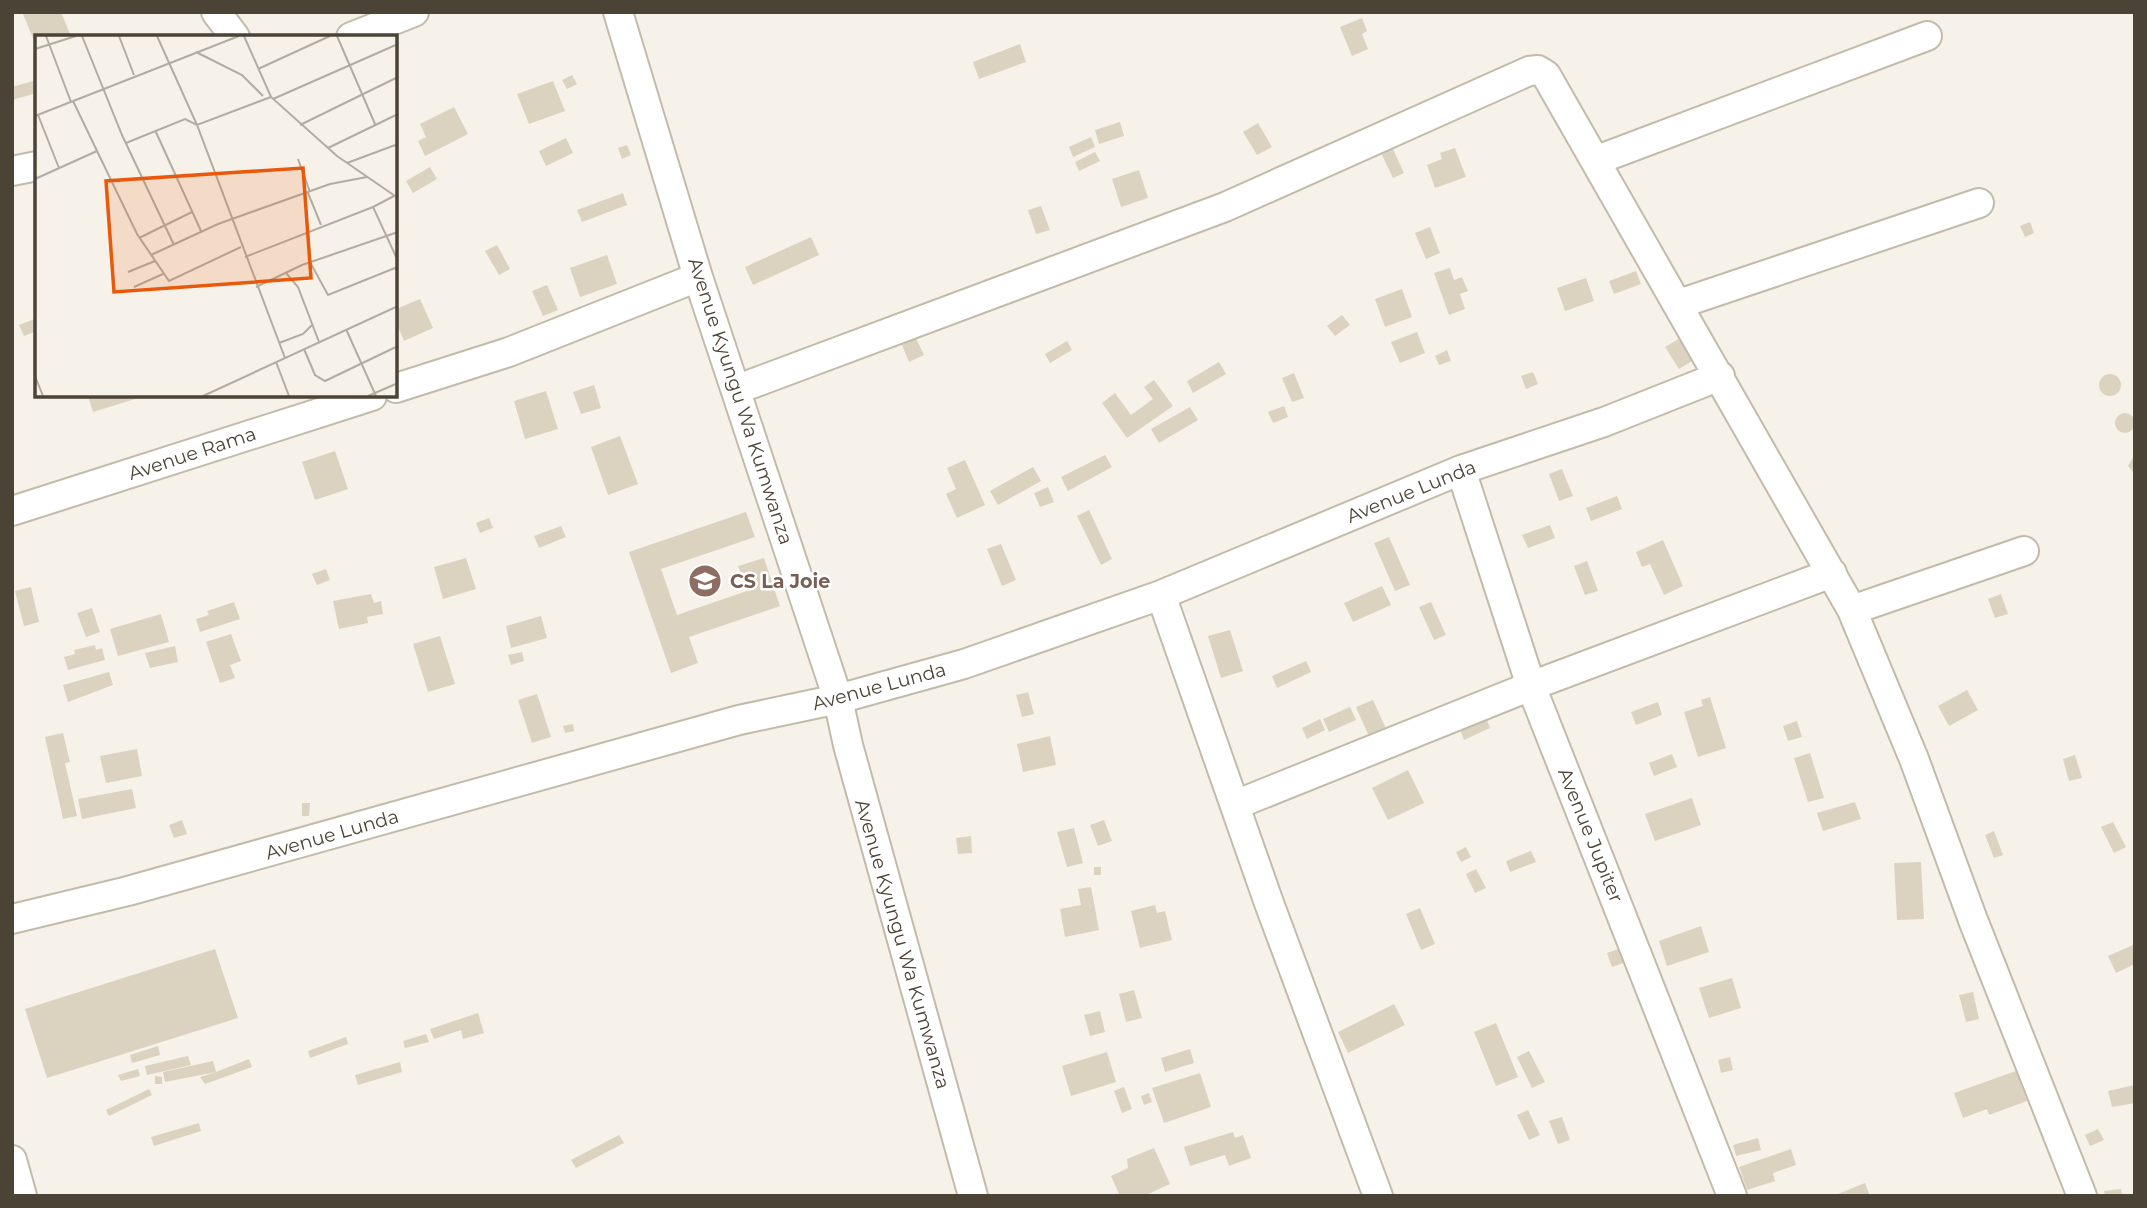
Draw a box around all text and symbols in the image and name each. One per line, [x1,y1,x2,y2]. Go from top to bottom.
inset map [35,35,397,397]
street label: Avenue Kyungu Wa Kumwanza [683,255,798,548]
street label: Avenue Rama [125,422,259,485]
street label: Avenue Lunda [1343,455,1479,528]
school or university icon: CS La Joie [686,562,724,600]
place label: CS La Joie [730,570,830,593]
street label: Avenue Lunda [810,658,948,715]
street label: Avenue Jupiter [1553,764,1628,906]
street label: Avenue Kyungu Wa Kumwanza [850,797,955,1092]
street label: Avenue Lunda [263,804,401,864]

